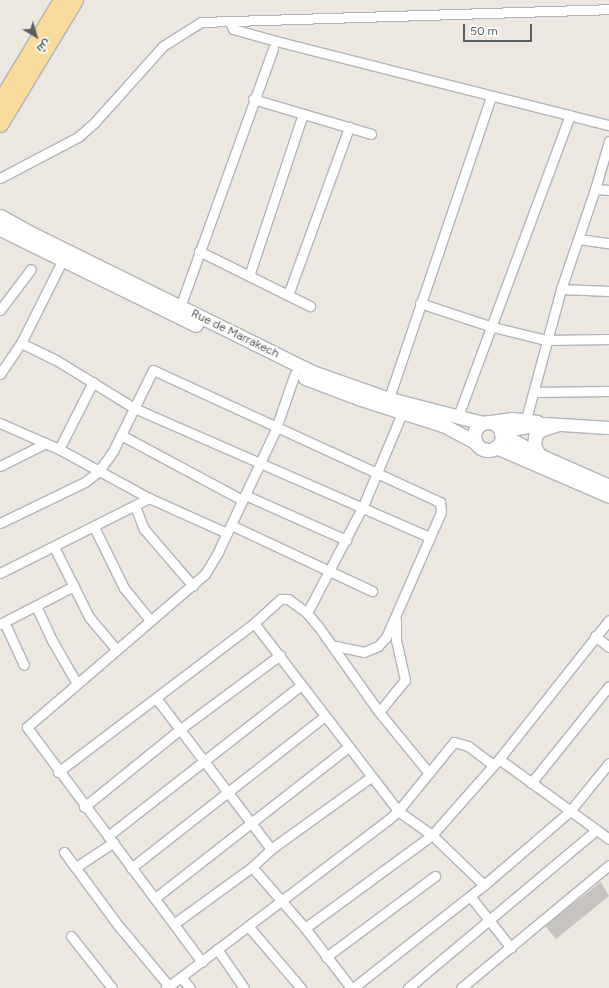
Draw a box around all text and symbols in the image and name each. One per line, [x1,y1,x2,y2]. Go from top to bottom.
north arrow [16,16,56,56]
scale bar [465,16,534,42]
text: 50 m [470,24,498,38]
text: ش [34,36,53,55]
street label: Rue de Marrakech [189,306,281,362]

